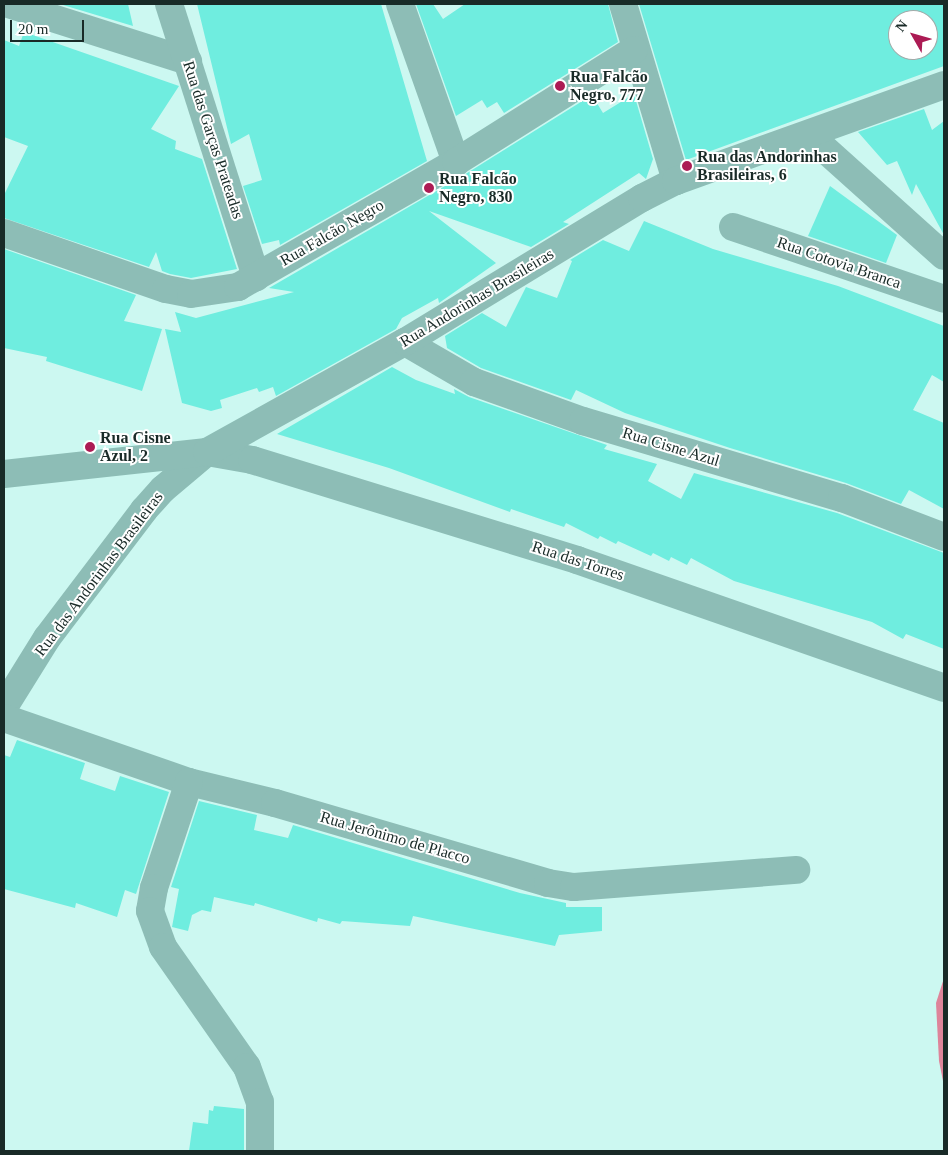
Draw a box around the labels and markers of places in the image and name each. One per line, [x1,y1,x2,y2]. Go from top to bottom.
place label: Rua Falcão Negro, 777 [570,67,648,105]
marker: Rua Falcão Negro, 777 [554,80,566,92]
place label: Rua das Andorinhas Brasileiras, 6 [697,147,838,185]
marker: Rua das Andorinhas Brasileiras, 6 [681,160,693,172]
place label: Rua Falcão Negro, 830 [439,169,517,207]
marker: Rua Falcão Negro, 830 [423,182,435,194]
place label: Rua Cisne Azul, 2 [100,428,171,466]
marker: Rua Cisne Azul, 2 [84,441,96,453]

